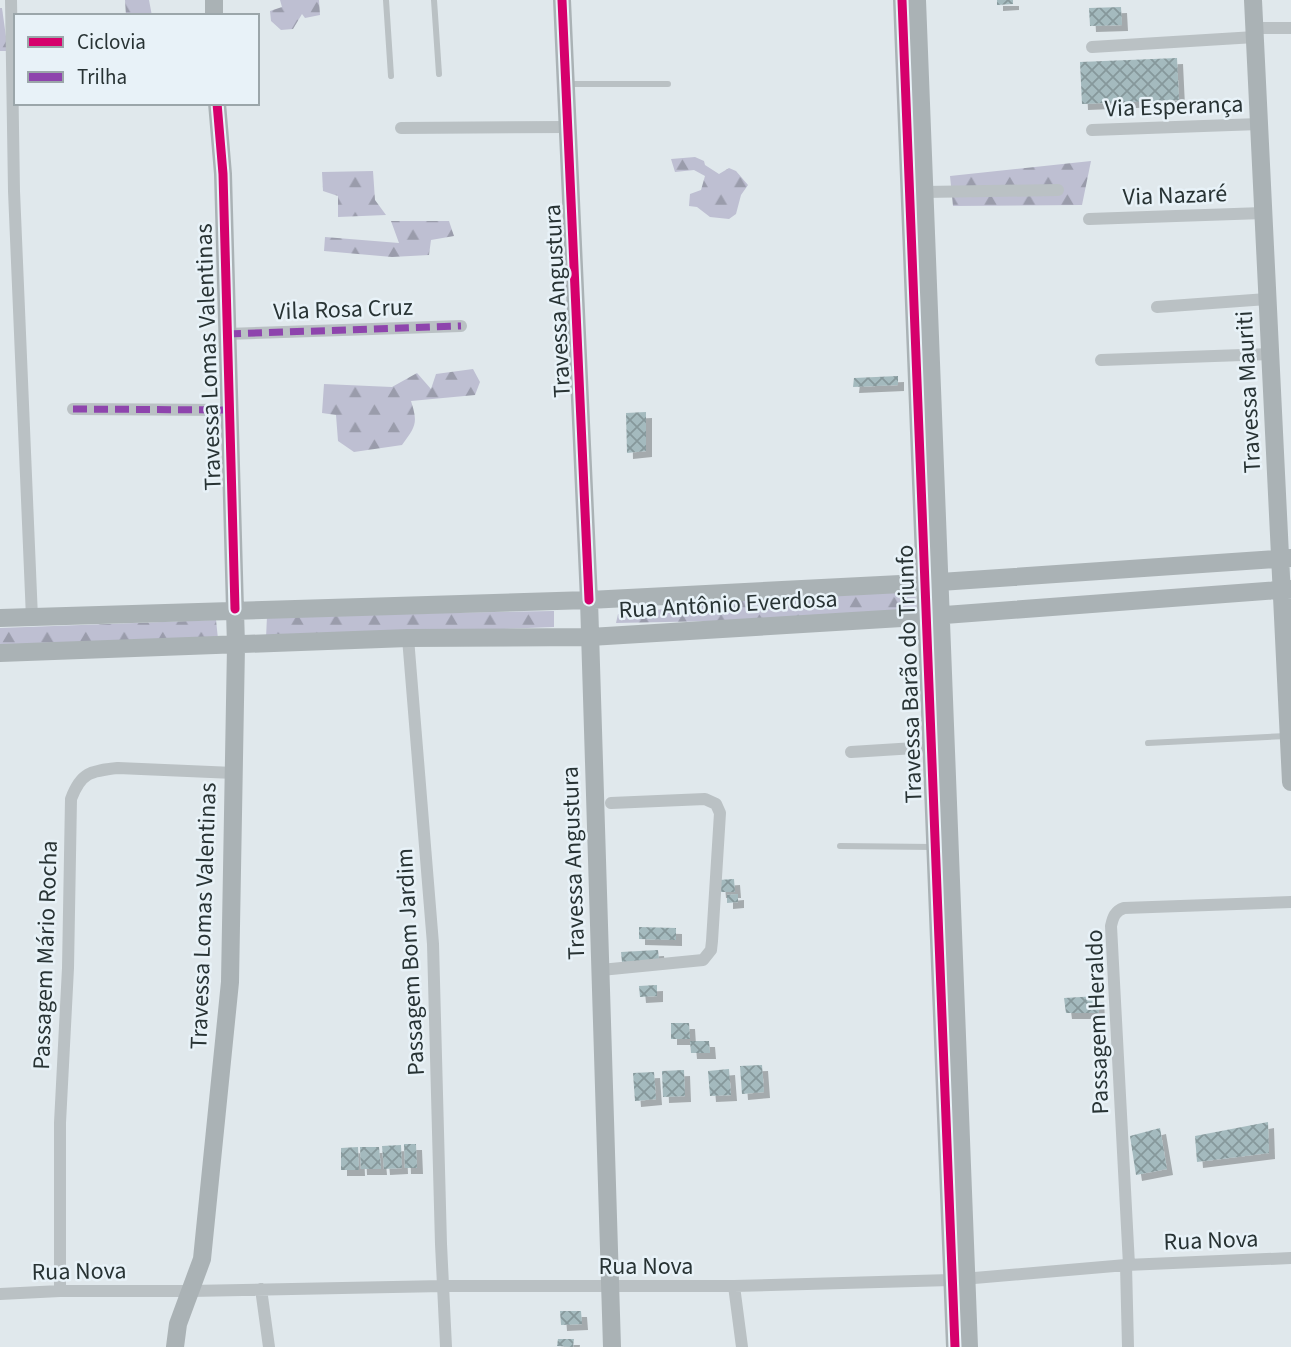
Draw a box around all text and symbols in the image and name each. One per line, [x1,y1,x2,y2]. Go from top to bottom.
legend [14,14,259,105]
text: Ciclovia [77,27,146,57]
text: Trilha [77,62,127,92]
street label: Via Esperança [1104,87,1244,126]
street label: Via Nazaré [1122,176,1228,215]
street label: Travessa Angustura [535,203,580,399]
street label: Travessa Lomas Valentinas [186,223,231,491]
street label: Vila Rosa Cruz [273,290,414,329]
street label: Travessa Mauriti [1227,310,1270,474]
street label: Travessa Barão do Triunfo [887,544,932,804]
street label: Rua Antônio Everdosa [618,581,838,628]
street label: Travessa Angustura [553,766,594,960]
street label: Travessa Lomas Valentinas [181,782,226,1050]
street label: Passagem Mário Rocha [24,840,67,1070]
street label: Passagem Bom Jardim [387,847,434,1077]
street label: Passagem Heraldo [1077,929,1118,1115]
street label: Rua Nova [1163,1221,1259,1260]
street label: Rua Nova [599,1249,693,1284]
street label: Rua Nova [31,1253,127,1290]

